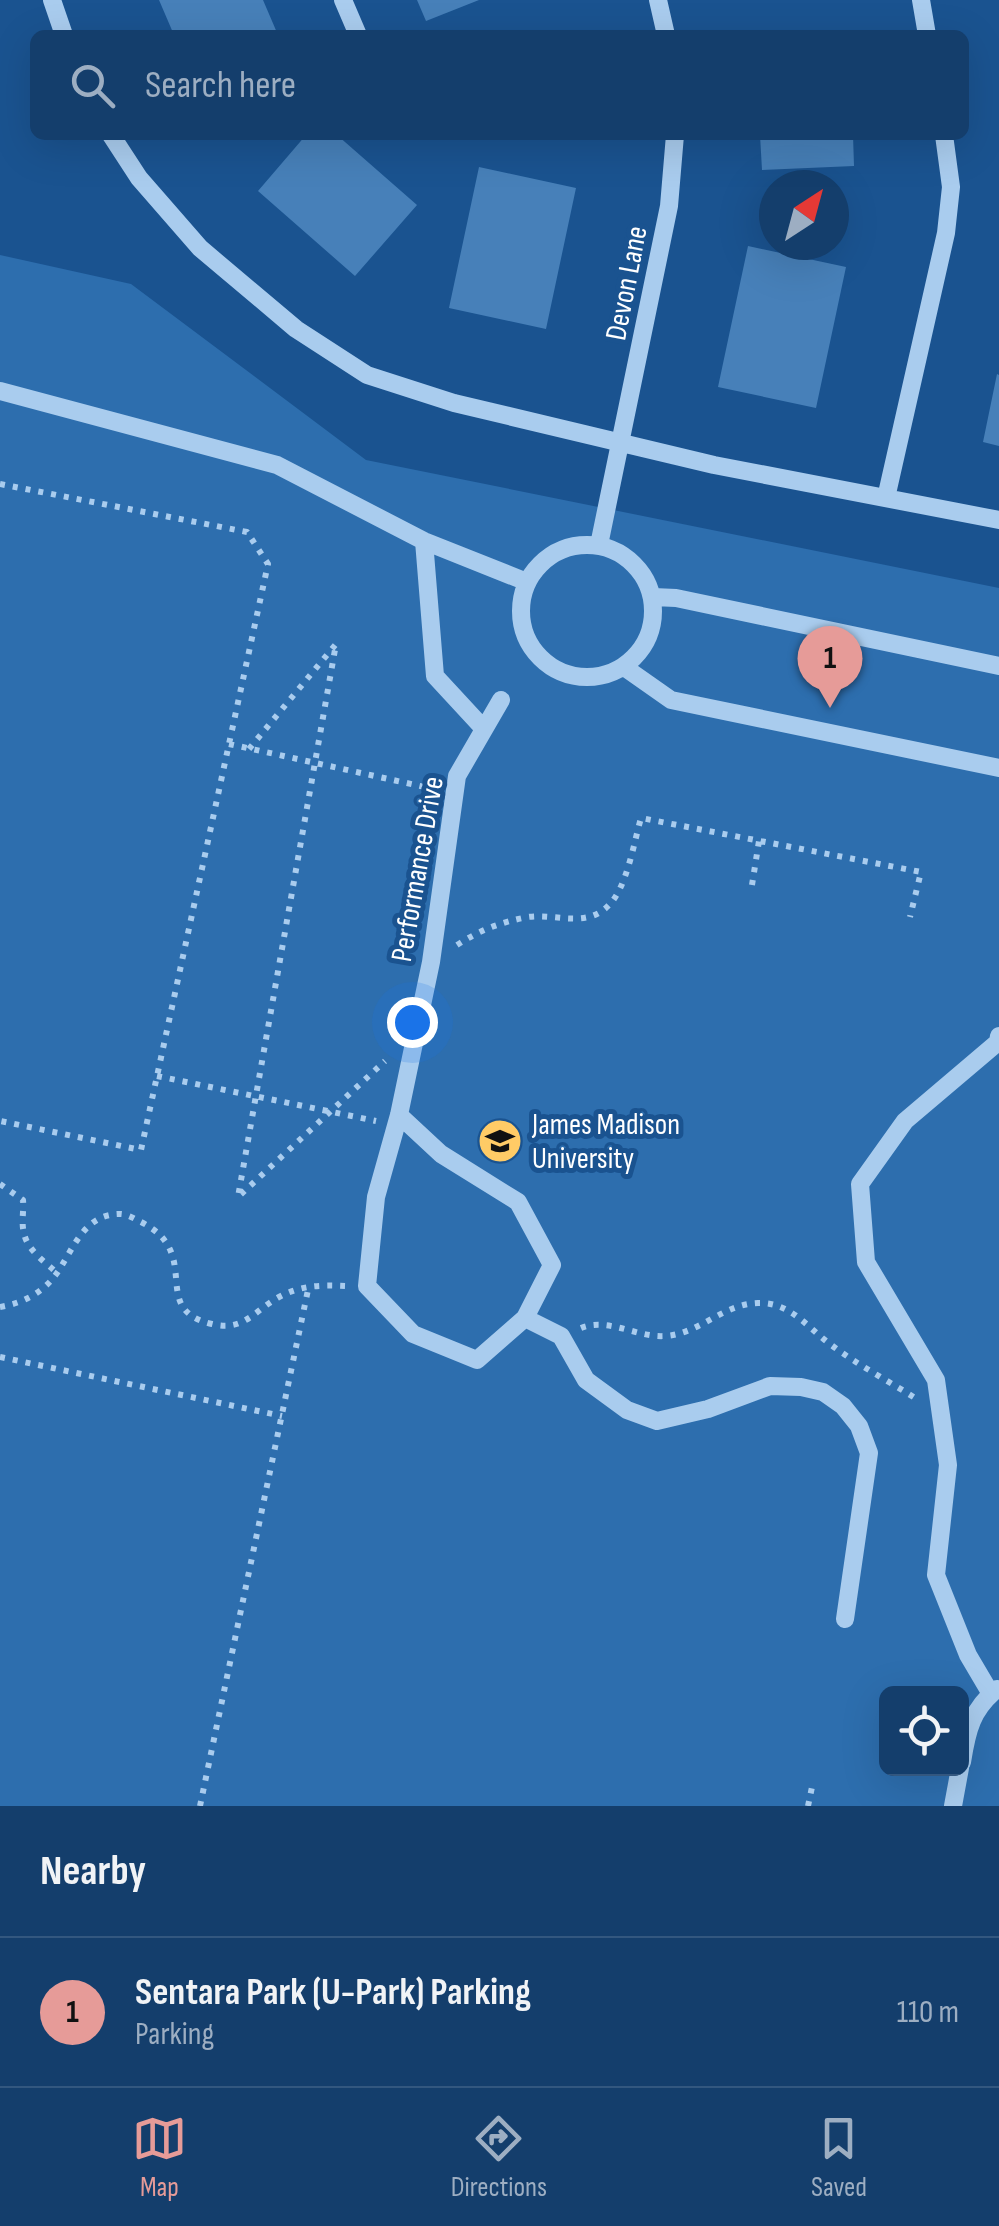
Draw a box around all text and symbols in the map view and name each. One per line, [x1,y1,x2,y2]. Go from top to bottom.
search box [30,30,969,140]
icon: search [65,58,120,113]
text: Search here [145,63,296,108]
north arrow [759,170,849,260]
street label: Devon Lane [598,223,656,343]
pin: 1 [798,626,862,708]
street label: Performance Drive [384,774,452,965]
your location [387,997,438,1048]
place label: James Madison University [531,1107,680,1177]
school or university icon: James Madison University [477,1118,523,1164]
map controls [879,1686,969,1776]
button: locate [879,1686,969,1776]
text: Nearby [40,1846,146,1897]
text: Sentara Park (U-Park) Parking [135,1970,531,2015]
text: 1 [66,1993,79,2032]
text: 110 m [897,1993,959,2032]
text: Parking [135,2015,214,2054]
tab: Map [132,2111,187,2204]
tab: Directions [451,2111,547,2204]
tab: Saved [811,2111,867,2204]

